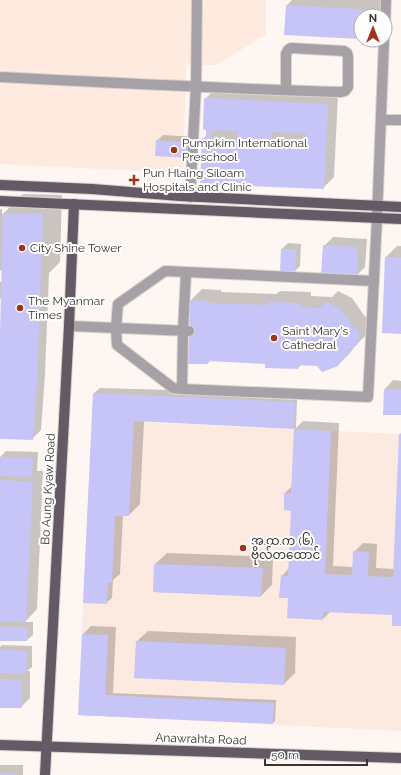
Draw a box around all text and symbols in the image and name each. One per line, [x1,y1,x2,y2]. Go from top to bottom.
north arrow [353,8,393,48]
text: N [369,12,377,25]
place label: Pumpkim International Preschool [182,136,308,164]
marker: Pumpkim International Preschool [169,145,179,155]
place label: Pun Hlaing Siloam Hospitals and Clinic [143,166,252,194]
marker: Pun Hlaing Siloam Hospitals and Clinic [128,174,140,186]
place label: City Shine Tower [30,241,122,255]
marker: City Shine Tower [17,243,27,253]
place label: The Myanmar Times [28,294,105,322]
marker: The Myanmar Times [15,303,25,313]
place label: Saint Mary's Cathedral [282,324,348,352]
marker: Saint Mary's Cathedral [269,333,279,343]
street label: Bo Aung Kyaw Road [38,433,58,545]
place label: အ.ထ.က (၆) ဗိုလ်တထောင် [251,532,320,565]
marker: အ.ထ.က (၆) ဗိုလ်တထောင် [238,543,248,553]
street label: Anawrahta Road [155,730,247,748]
scale bar [265,741,367,767]
text: 50 m [271,748,299,762]

